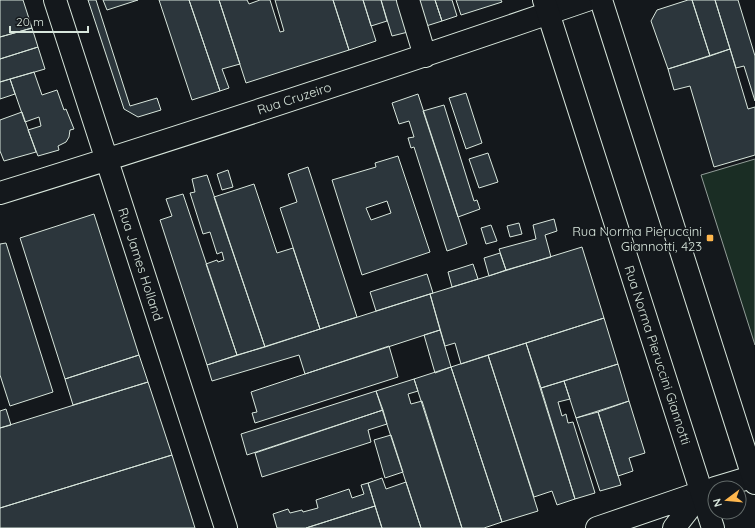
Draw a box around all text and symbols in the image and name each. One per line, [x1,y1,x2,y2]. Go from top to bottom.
scale bar [10,8,88,34]
text: 20 m [16,14,44,29]
street label: Rua Cruzeiro [255,78,333,118]
street label: Rua James Holland [115,205,167,323]
place label: Rua Norma Pieruccini Giannotti, 423 [572,223,702,254]
marker: Rua Norma Pieruccini Giannotti, 423 [705,233,715,243]
street label: Rua Norma Pieruccini Giannotti [621,263,695,447]
north arrow [707,480,747,520]
text: N [710,497,725,509]

